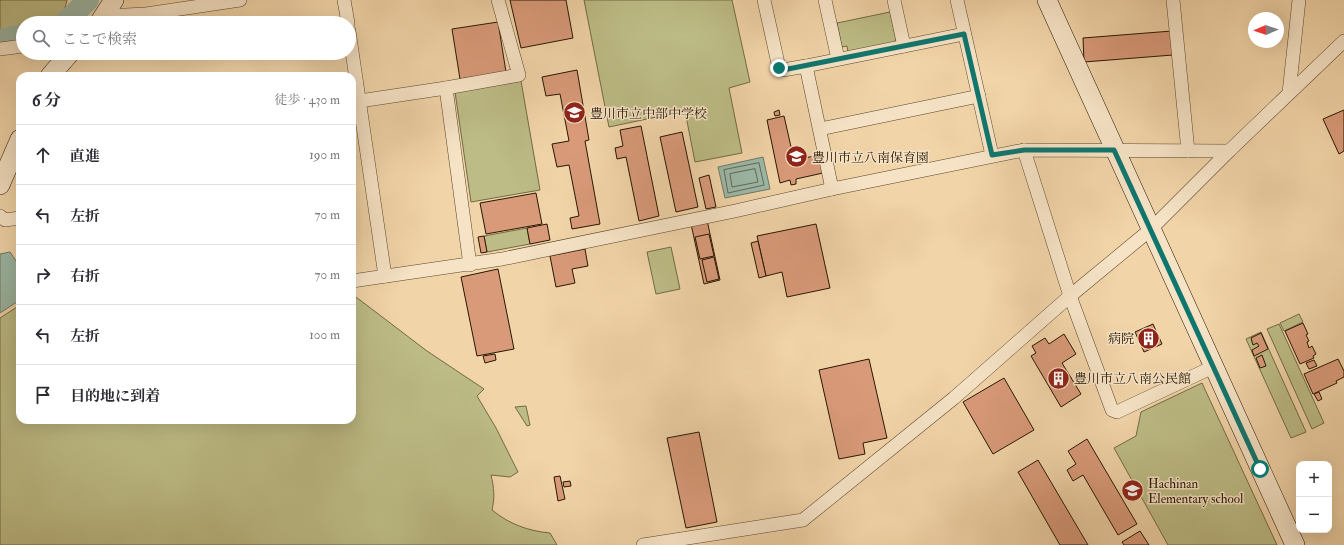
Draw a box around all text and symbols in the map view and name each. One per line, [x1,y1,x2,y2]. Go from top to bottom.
north arrow [1248,12,1284,48]
search box [16,16,356,60]
icon: search [30,27,52,49]
text: ここで検索 [62,30,137,49]
route end [770,59,788,77]
text: 6 分 [32,90,61,111]
text: 徒歩 · 430 m [274,92,340,108]
school or university icon: 豊川市立中部中学校 [561,100,587,126]
place label: 豊川市立中部中学校 [590,106,707,122]
icon: ahead [32,144,54,166]
school or university icon: 豊川市立八南保育園 [784,144,810,170]
text: 直進 [70,147,100,166]
text: 190 m [309,147,340,163]
place label: 豊川市立八南保育園 [812,150,929,166]
icon: left [32,204,54,226]
text: 左折 [70,207,100,226]
text: 70 m [315,207,340,223]
icon: right [32,264,54,286]
text: 右折 [70,267,100,286]
text: 70 m [315,267,340,283]
icon: left [32,324,54,346]
building icon: 病院 [1136,325,1162,351]
text: 左折 [70,327,100,346]
text: 100 m [309,327,340,343]
place label: 病院 [1108,331,1134,347]
building icon: 豊川市立八南公民館 [1045,365,1071,391]
place label: 豊川市立八南公民館 [1074,371,1191,387]
icon: arrive [32,384,54,406]
text: 目的地に到着 [70,387,160,406]
route start [1251,460,1269,478]
map controls [1296,461,1332,533]
button: + [1296,461,1332,497]
place label: Hachinan Elementary school [1148,476,1244,508]
school or university icon: Hachinan Elementary school [1119,477,1145,503]
button: − [1296,497,1332,533]

